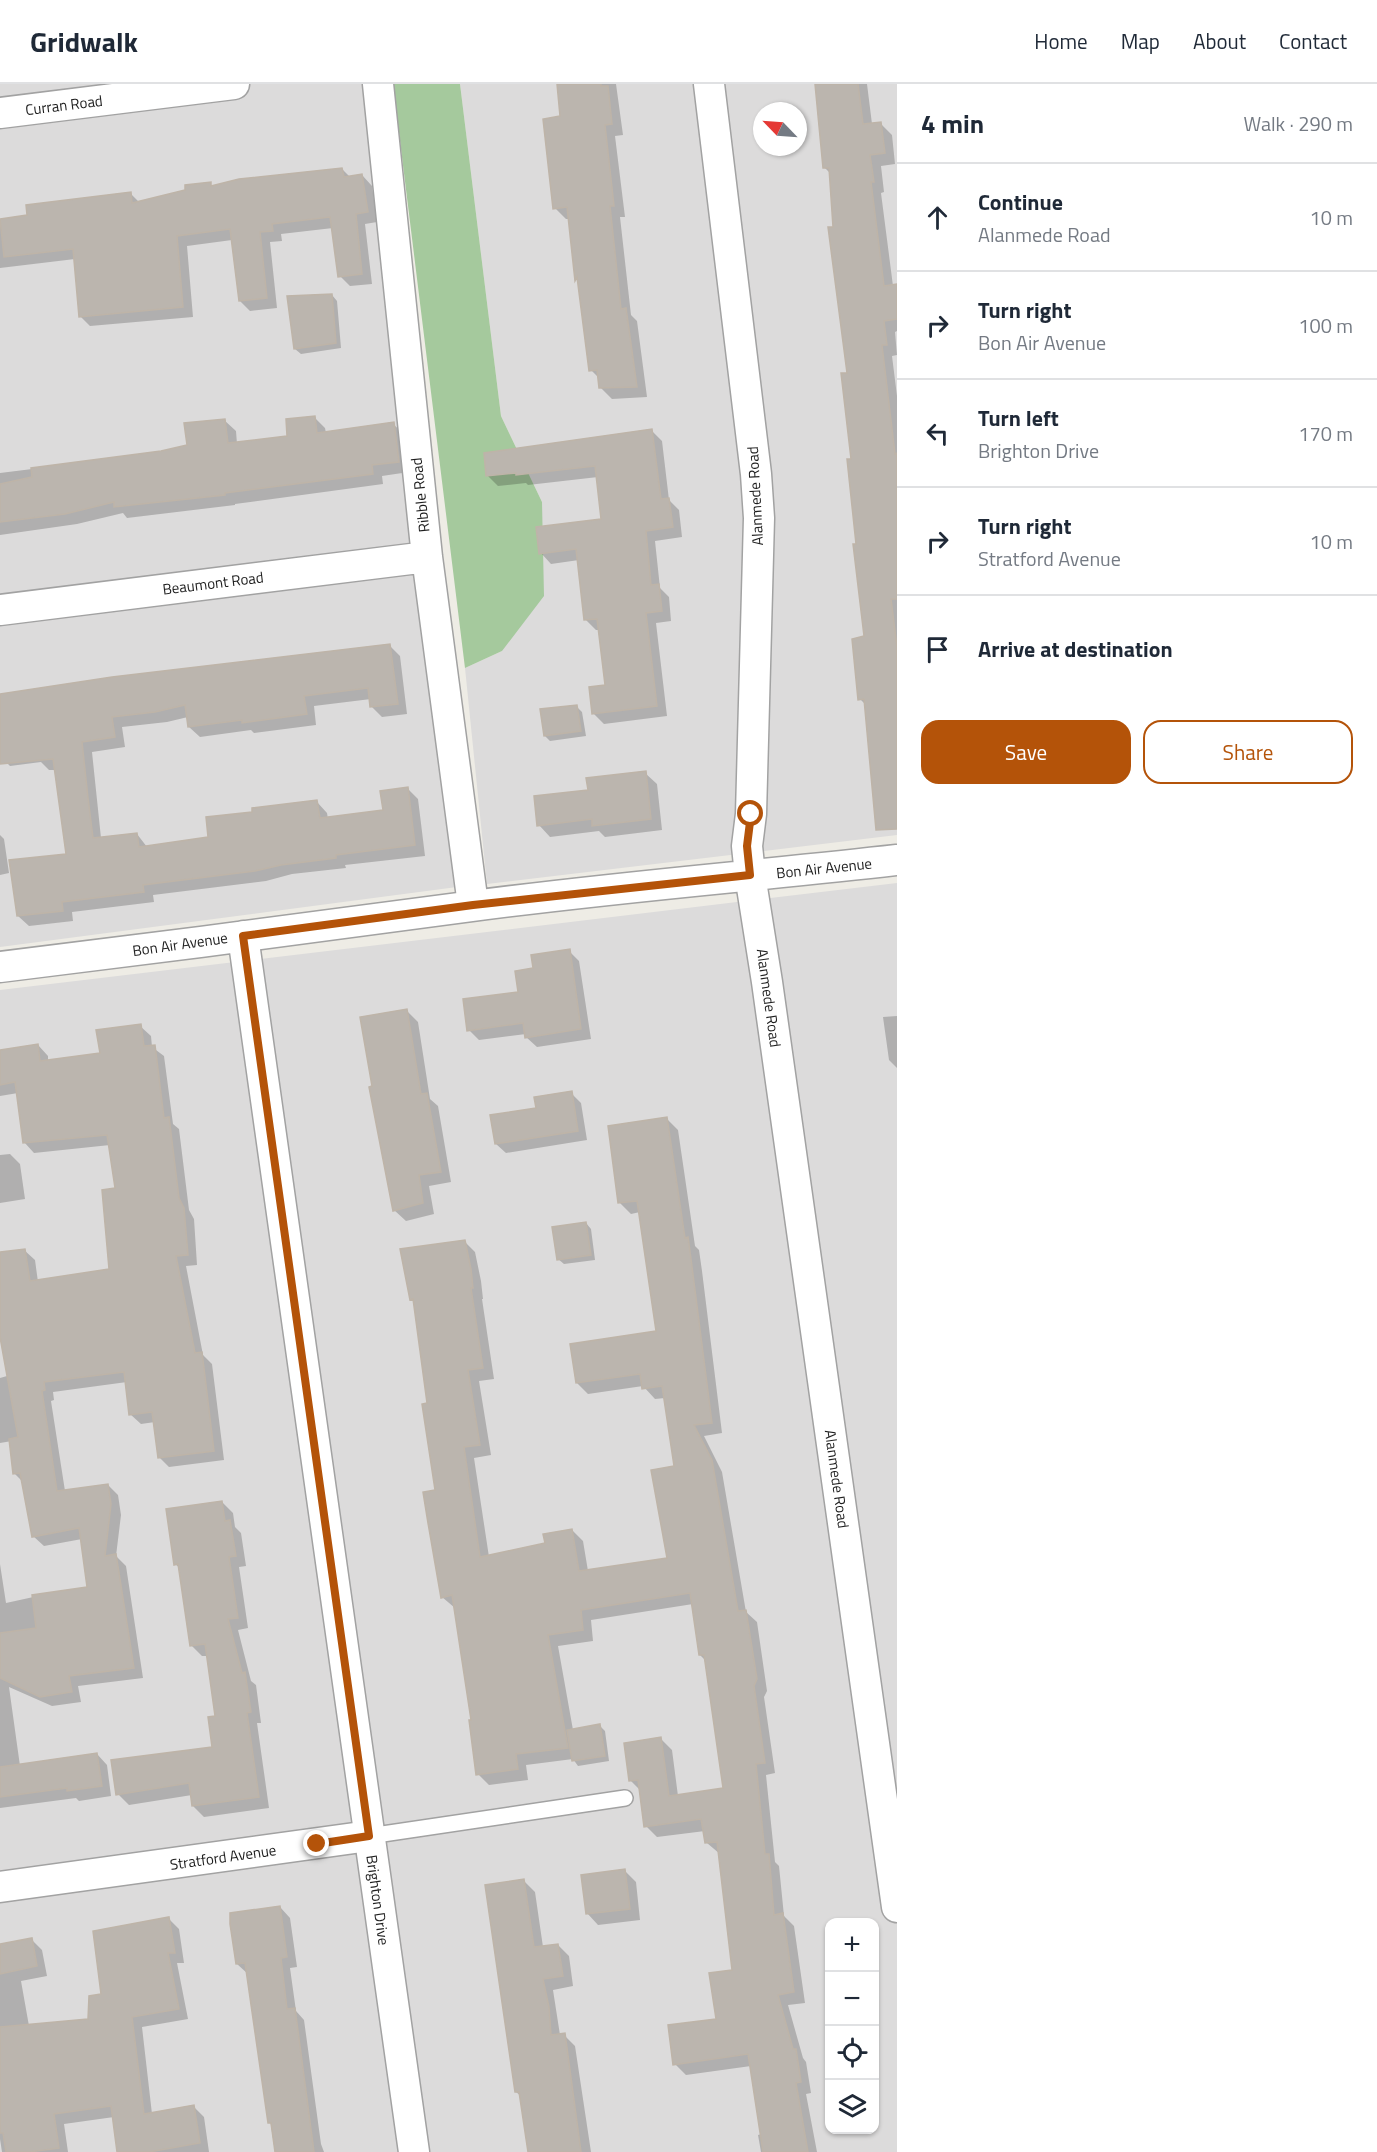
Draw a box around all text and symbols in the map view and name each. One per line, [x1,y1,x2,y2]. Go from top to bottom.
text: Gridwalk [30,20,138,63]
text: Home [1034,25,1088,57]
text: Map [1121,25,1160,57]
text: About [1193,25,1246,57]
text: Contact [1279,25,1347,57]
street label: Curran Road [24,89,104,121]
north arrow [753,102,807,156]
text: 4 min [921,104,984,143]
text: Walk · 290 m [1244,108,1353,139]
text: Continue [978,185,1063,219]
icon: ahead [921,201,954,234]
text: 10 m [1309,202,1353,233]
text: Alanmede Road [978,219,1111,250]
text: Turn right [978,293,1072,327]
icon: right [921,309,954,342]
text: 100 m [1298,310,1353,341]
text: Bon Air Avenue [978,327,1106,358]
text: Turn left [978,401,1059,435]
icon: left [921,417,954,450]
text: 170 m [1298,418,1353,449]
text: Brighton Drive [978,435,1099,466]
street label: Alanmede Road [741,446,769,546]
street label: Ribble Road [405,456,435,534]
text: Turn right [978,509,1072,543]
icon: right [921,525,954,558]
text: 10 m [1309,526,1353,557]
text: Stratford Avenue [978,543,1121,574]
street label: Beaumont Road [161,565,265,601]
text: Arrive at destination [978,632,1173,666]
icon: arrive [921,633,954,666]
button: Save [921,720,1131,784]
button: Share [1143,720,1353,784]
route start [737,800,763,826]
street label: Bon Air Avenue [775,852,873,884]
street label: Bon Air Avenue [131,926,229,962]
street label: Alanmede Road [751,947,787,1049]
street label: Alanmede Road [819,1428,855,1530]
route end [303,1830,329,1856]
street label: Stratford Avenue [168,1838,278,1876]
street label: Brighton Drive [360,1853,396,1947]
map controls [825,1918,879,2134]
button: + [825,1918,879,1972]
button: − [825,1972,879,2026]
button: locate [825,2026,879,2080]
button: layers [825,2080,879,2134]

